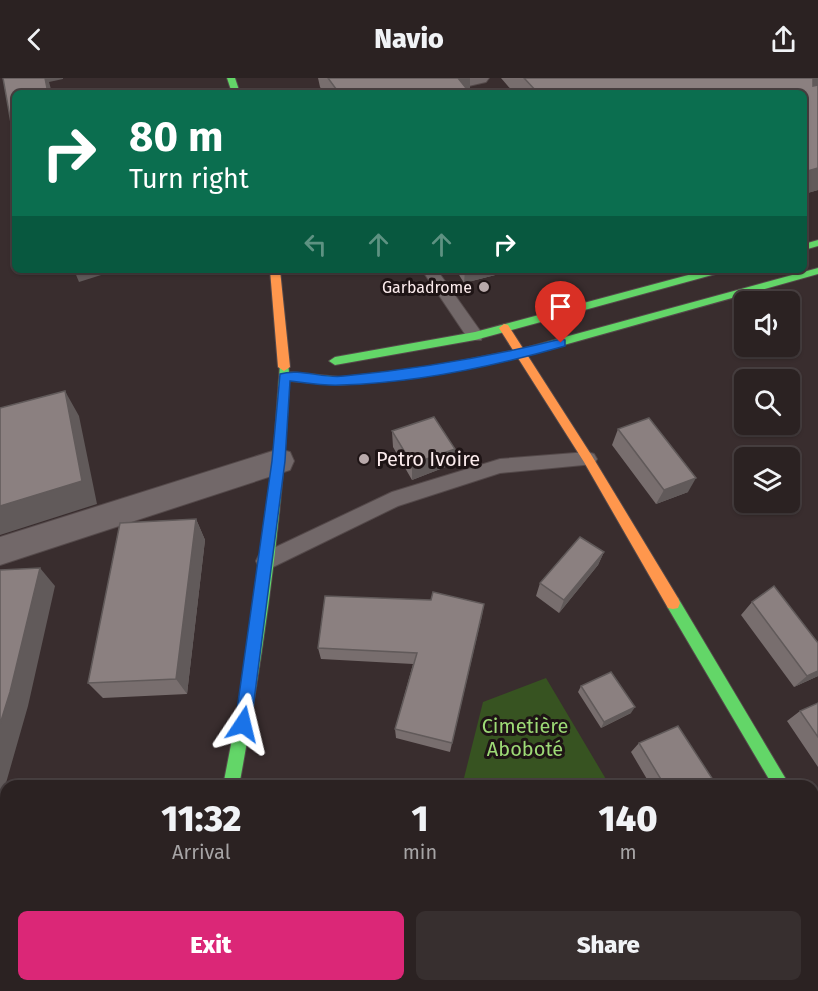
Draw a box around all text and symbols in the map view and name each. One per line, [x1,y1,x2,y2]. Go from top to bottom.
icon: back [18,23,51,56]
text: Navio [374,23,444,55]
icon: share [767,23,800,56]
text: 80 m [129,112,223,162]
icon: right [30,114,108,192]
text: Turn right [129,163,249,195]
icon: left [299,228,332,261]
icon: ahead [362,228,395,261]
icon: ahead [425,228,458,261]
icon: right [488,228,521,261]
place label: Garbadrome [382,278,472,297]
marker: Garbadrome [477,280,491,294]
pin [535,281,586,343]
icon: arrive [544,290,577,323]
map controls [734,291,800,513]
button: sound [734,291,800,357]
button: search [734,369,800,435]
place label: Petro Ivoire [376,447,480,471]
button: layers [734,447,800,513]
marker: Petro Ivoire [357,452,371,466]
position arrow [211,692,275,756]
park label: Cimetière Aboboté [482,714,568,761]
text: 11:32 [161,797,241,841]
text: 1 [411,797,428,841]
text: 140 [599,797,658,841]
text: Arrival [172,840,231,864]
text: min [403,840,437,864]
text: m [620,840,637,864]
button: Exit [18,911,404,980]
button: Share [416,911,801,980]

